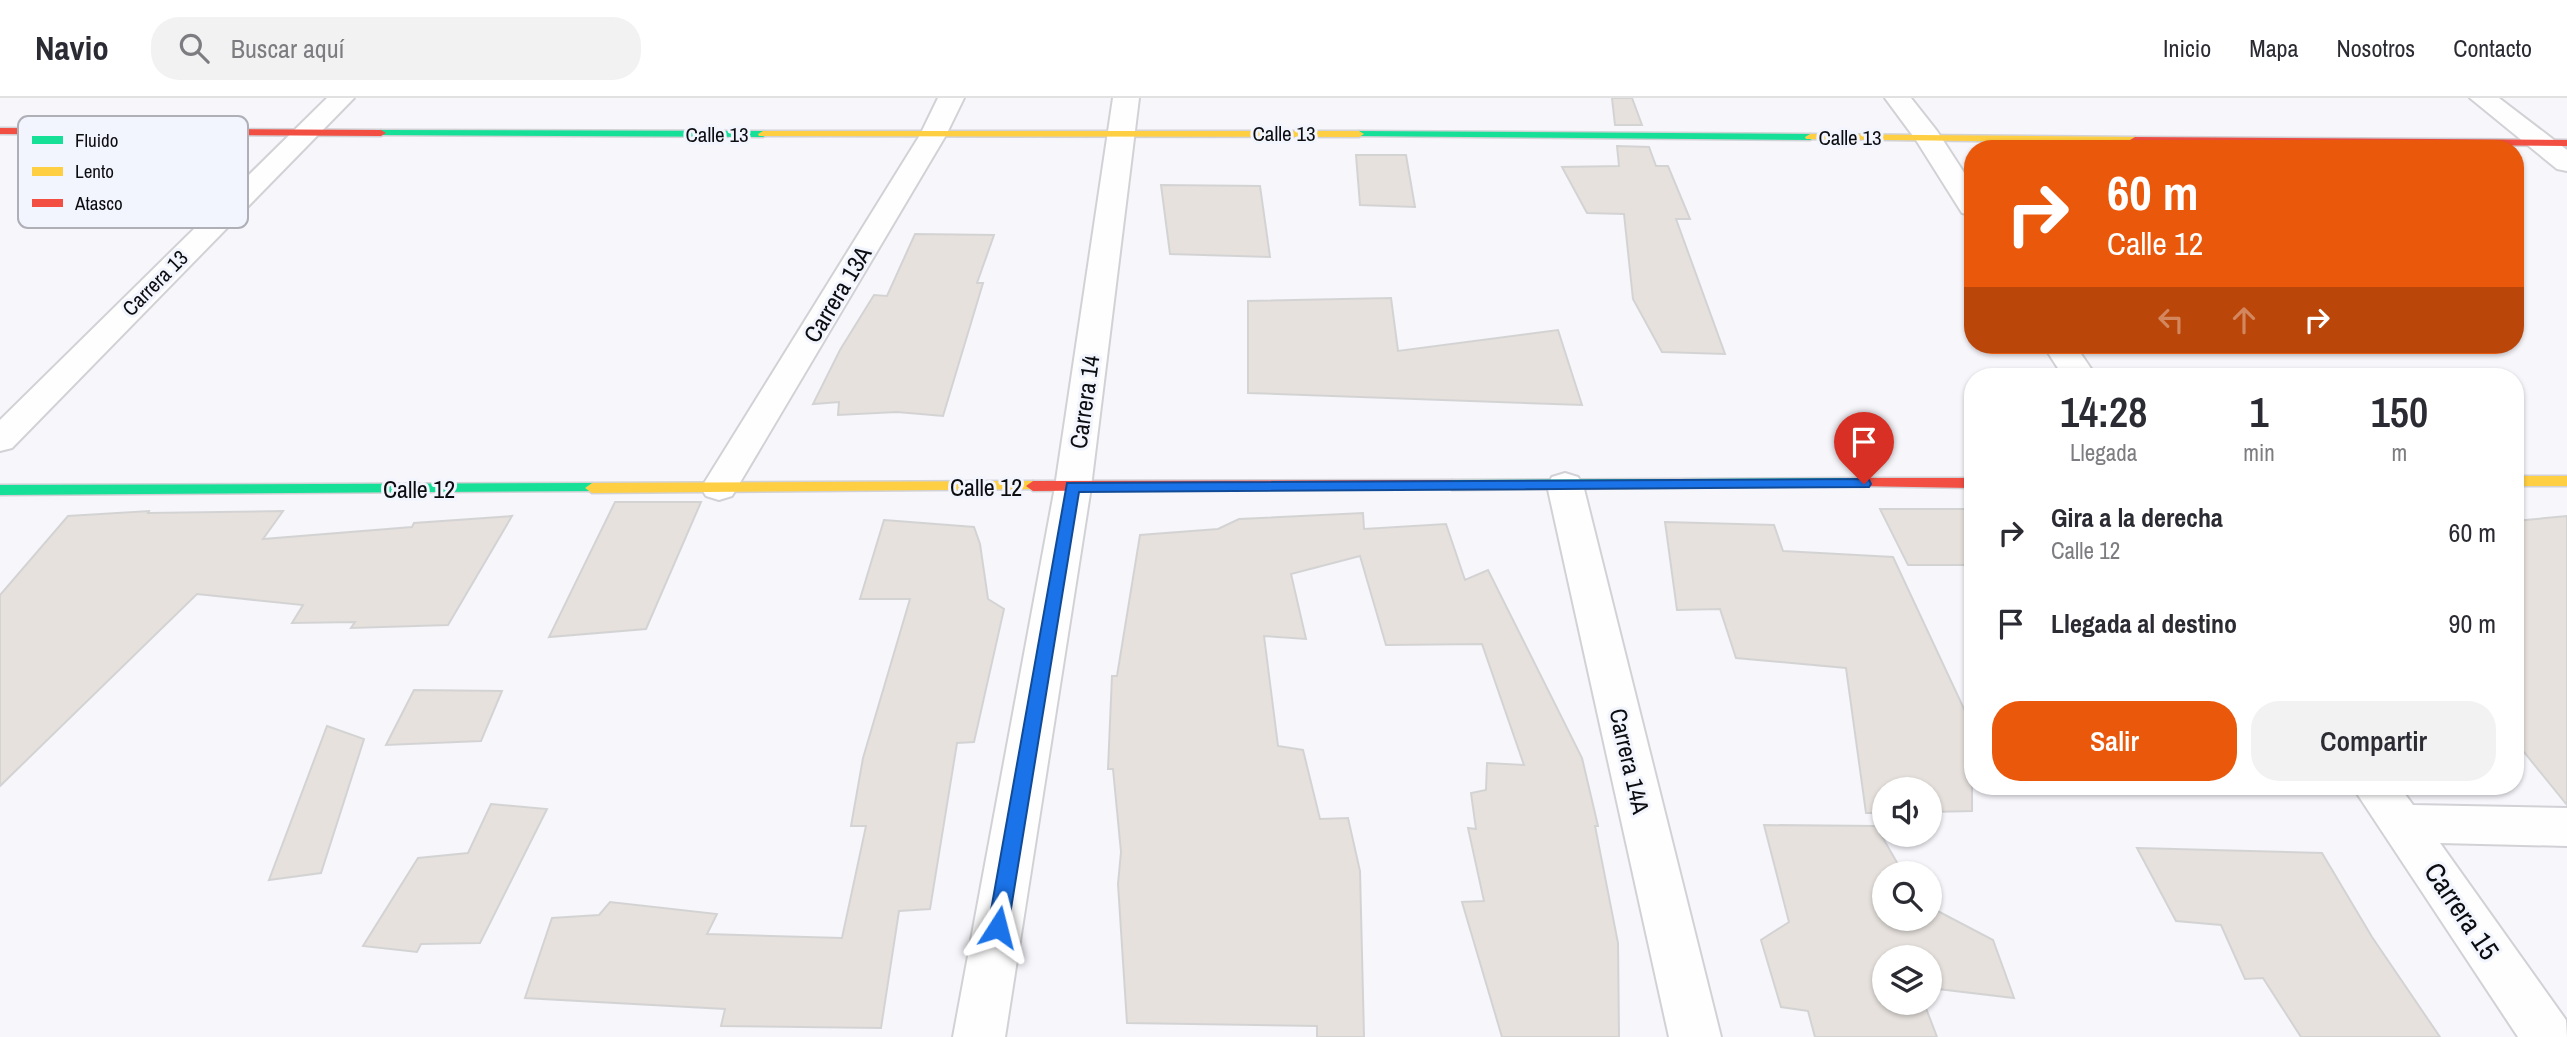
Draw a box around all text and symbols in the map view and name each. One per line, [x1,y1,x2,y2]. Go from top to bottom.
search box [151,17,641,80]
text: Navio [35,26,109,70]
icon: search [175,29,213,67]
text: Buscar aquí [231,31,344,66]
text: Inicio [2163,32,2211,64]
text: Mapa [2249,32,2298,64]
text: Nosotros [2336,32,2415,64]
text: Contacto [2453,32,2532,64]
legend [18,116,248,228]
street label: Calle 13 [1252,119,1316,148]
street label: Calle 13 [685,120,749,149]
street label: Calle 13 [1818,123,1882,152]
text: Fluido [75,127,118,153]
text: Lento [75,158,114,184]
text: 60 m [2107,159,2199,225]
icon: right [1992,168,2083,259]
text: Atasco [74,190,123,216]
text: Calle 12 [2107,222,2203,265]
street label: Carrera 13A [796,239,879,348]
street label: Carrera 13 [116,244,194,322]
icon: left [2152,301,2190,339]
icon: ahead [2225,301,2263,339]
icon: right [2298,301,2336,339]
street label: Carrera 14 [1062,353,1106,451]
text: 14:28 [2060,384,2147,440]
text: 1 [2249,384,2269,440]
text: 150 [2371,384,2428,440]
pin [1834,412,1894,484]
icon: arrive [1845,423,1883,461]
text: Llegada [2070,437,2137,468]
text: min [2243,437,2275,468]
text: m [2392,437,2407,468]
street label: Calle 12 [950,471,1022,503]
street label: Calle 12 [383,473,455,505]
text: Gira a la derecha [2051,500,2223,535]
icon: right [1992,514,2030,552]
text: 60 m [2449,515,2496,550]
text: Calle 12 [2051,535,2120,566]
icon: arrive [1992,605,2030,643]
text: Llegada al destino [2051,606,2237,641]
text: 90 m [2449,606,2496,641]
button: Salir [1992,701,2237,781]
button: Compartir [2251,701,2496,781]
street label: Carrera 14A [1602,705,1658,818]
map controls [1872,777,1942,1015]
button: sound [1872,777,1942,847]
street label: Carrera 15 [2416,855,2508,967]
button: search [1872,861,1942,931]
position arrow [961,890,1035,964]
button: layers [1872,945,1942,1015]

